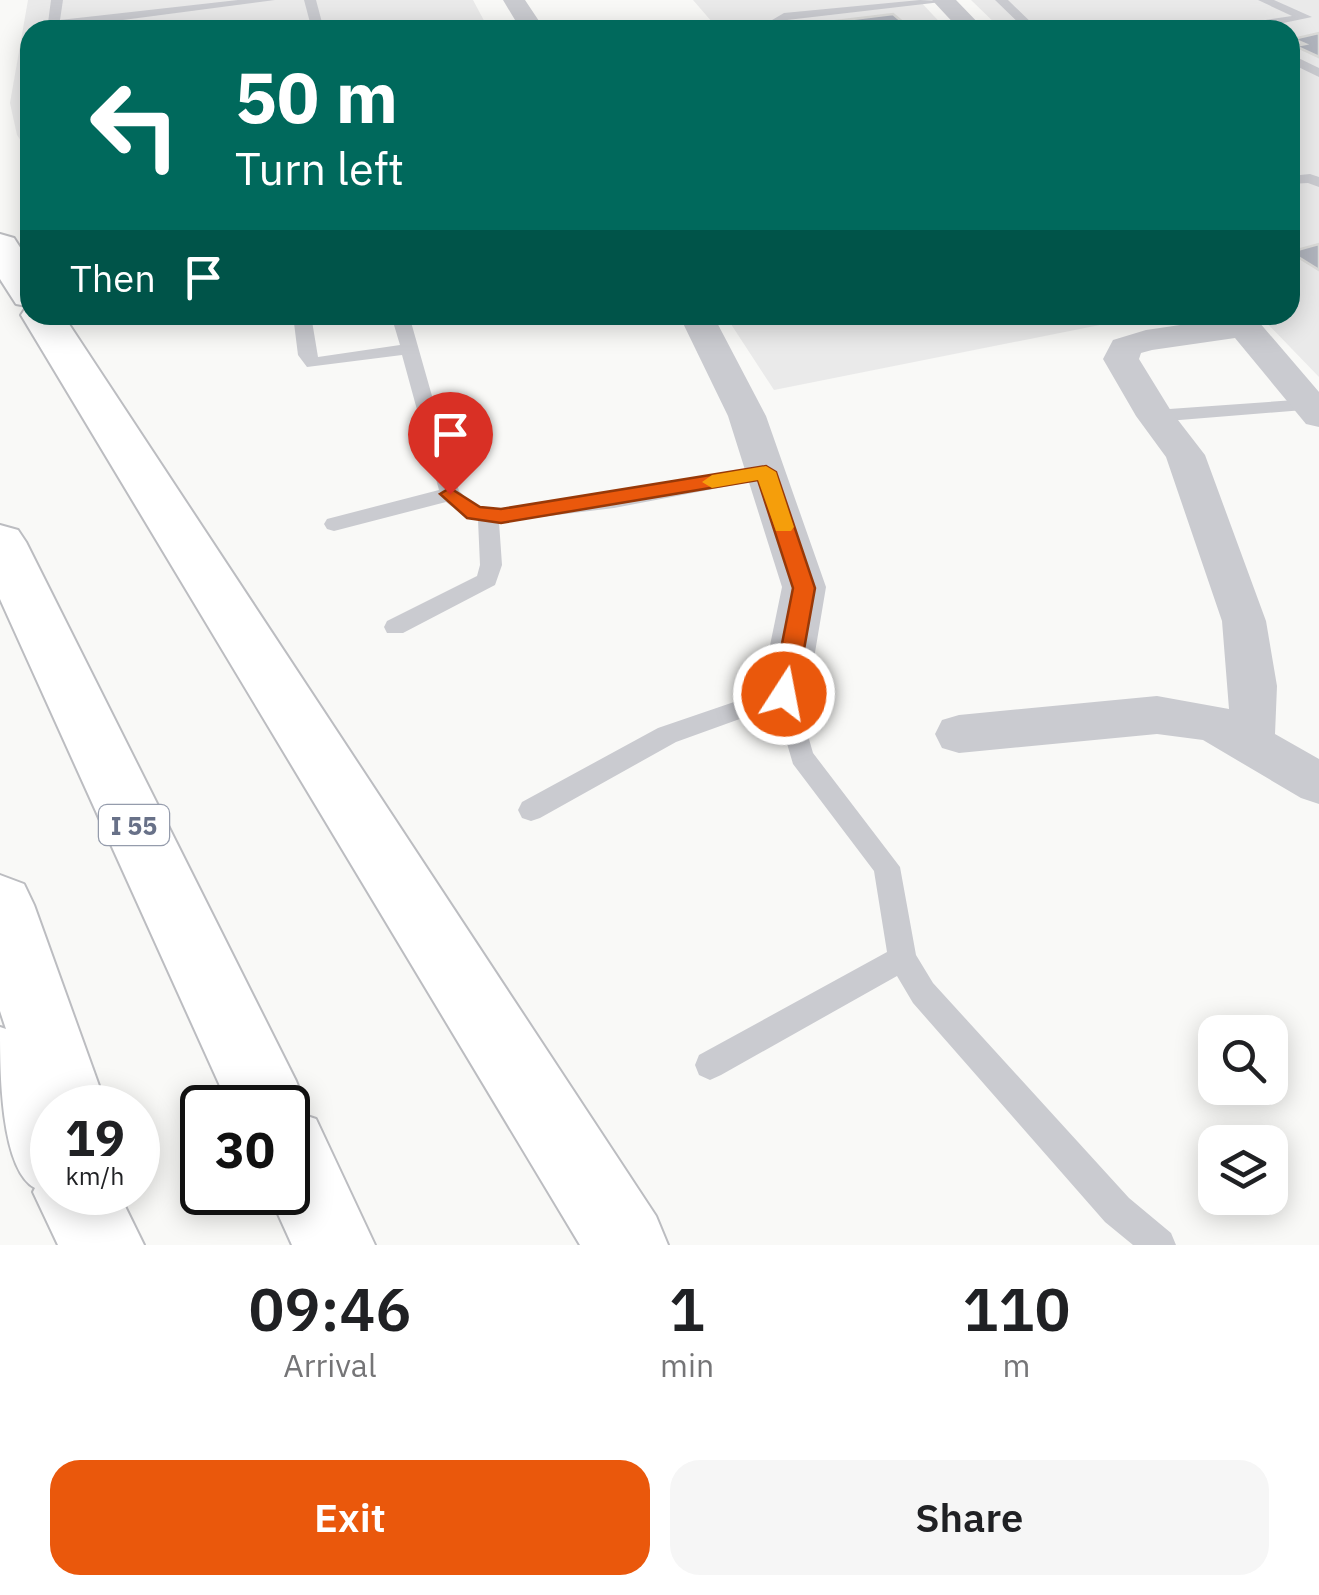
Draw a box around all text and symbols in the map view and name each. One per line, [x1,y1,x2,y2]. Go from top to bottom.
text: 50 m [235,51,398,142]
icon: left [70,60,200,190]
text: Turn left [235,139,404,197]
icon: arrive [176,250,231,305]
text: Then [70,253,156,302]
pin [408,392,493,495]
icon: arrive [423,407,478,462]
position arrow [732,642,836,746]
road number: I 55 [99,805,169,845]
map controls [1198,1015,1288,1215]
button: search [1198,1015,1288,1105]
speed limit sign: 30 [180,1085,310,1215]
text: 19 [65,1105,125,1170]
button: layers [1198,1125,1288,1215]
text: km/h [66,1159,124,1192]
text: 09:46 [248,1269,412,1348]
text: 1 [669,1269,705,1348]
text: 110 [963,1269,1071,1348]
text: Arrival [283,1344,377,1386]
text: min [660,1344,714,1386]
text: m [1003,1344,1031,1386]
button: Exit [50,1460,650,1575]
button: Share [670,1460,1269,1575]

